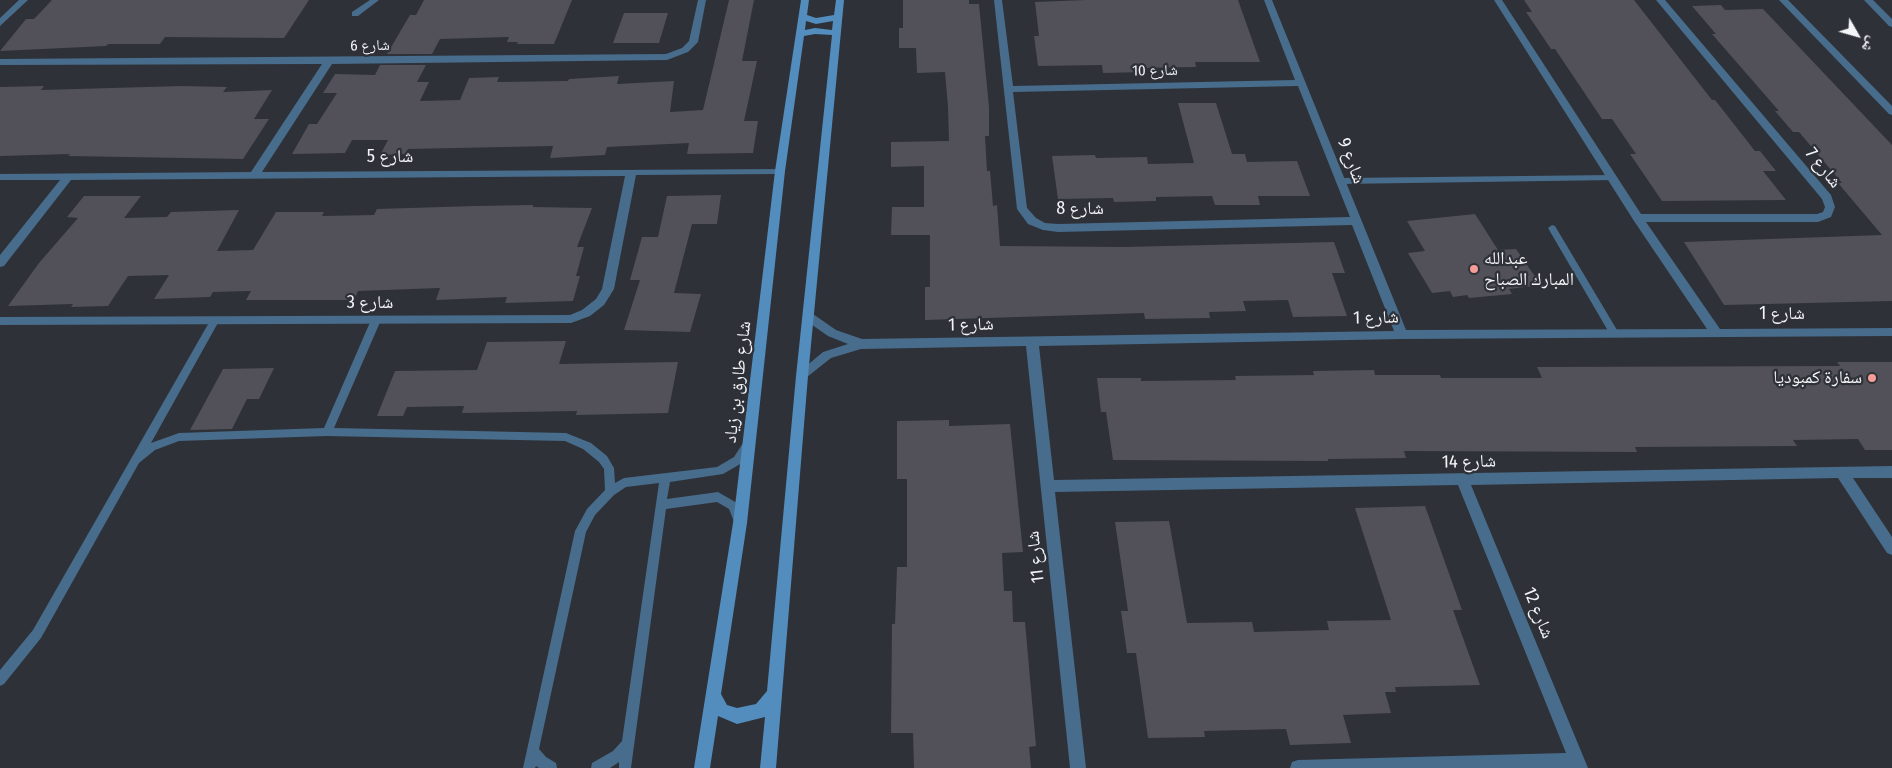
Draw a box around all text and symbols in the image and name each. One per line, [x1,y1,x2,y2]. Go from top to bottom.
north arrow [1832,10,1882,60]
text: ش [1858,33,1880,56]
street label: شارع 6 [350,37,390,55]
street label: شارع 10 [1132,62,1178,80]
street label: شارع 9 [1332,135,1370,187]
street label: شارع 7 [1800,143,1846,193]
street label: شارع 5 [367,146,413,168]
street label: شارع 8 [1056,198,1104,220]
place label: عبدالله المبارك الصباح [1484,248,1574,290]
marker: عبدالله المبارك الصباح [1468,263,1480,275]
street label: شارع 3 [347,292,393,314]
street label: شارع 1 [1759,303,1805,325]
street label: شارع 1 [1353,307,1399,329]
street label: شارع 1 [948,314,994,336]
street label: شارع طارق بن زياد [720,320,756,444]
place label: سفارة كمبوديا [1773,367,1862,389]
marker: سفارة كمبوديا [1866,372,1878,384]
street label: شارع 14 [1442,451,1496,473]
street label: شارع 11 [1023,530,1049,584]
street label: شارع 12 [1518,584,1558,642]

